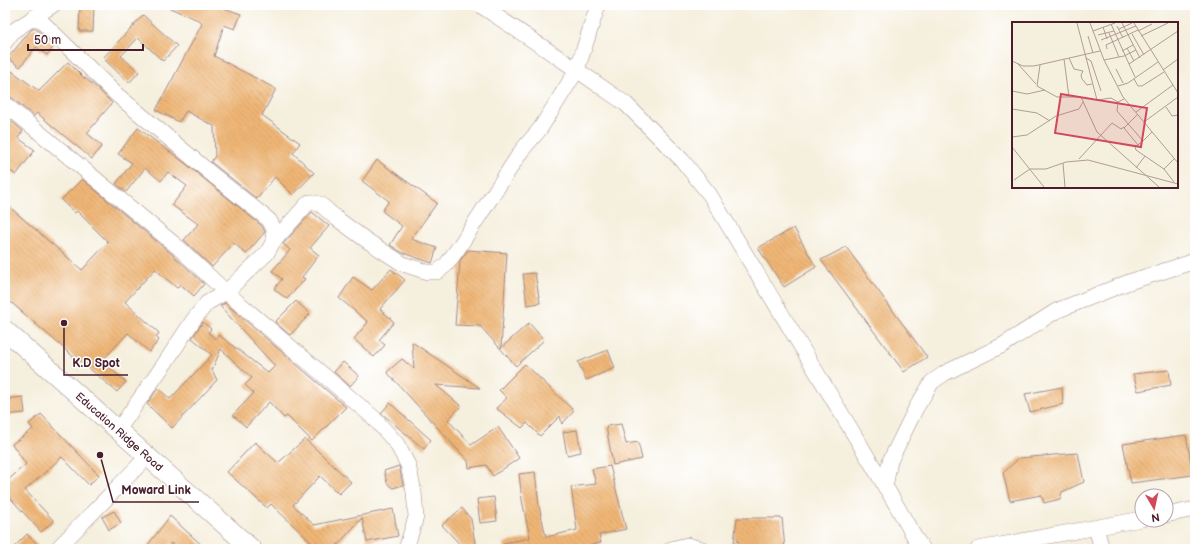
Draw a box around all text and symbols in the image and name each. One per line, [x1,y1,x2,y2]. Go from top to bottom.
inset map [1012,22,1178,188]
scale bar [28,26,143,52]
text: 50 m [34,33,61,48]
callout: K.D Spot [64,351,128,375]
text: K.D Spot [72,356,120,371]
street label: Education Ridge Road [73,389,166,474]
callout: Moward Link [113,478,199,502]
text: Moward Link [121,483,191,498]
north arrow [1134,488,1174,528]
text: N [1150,510,1161,524]

